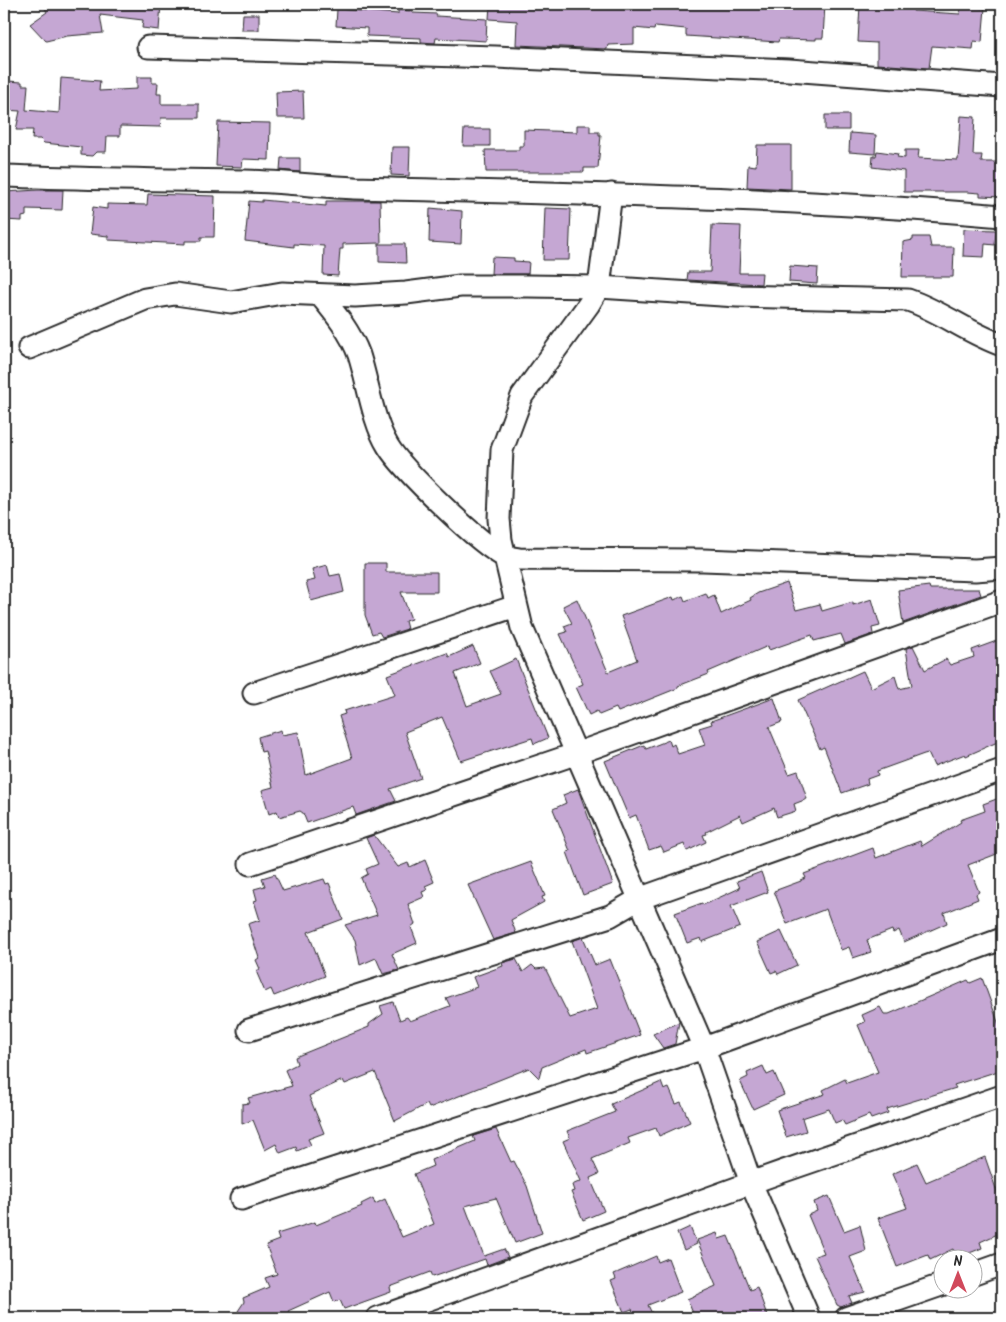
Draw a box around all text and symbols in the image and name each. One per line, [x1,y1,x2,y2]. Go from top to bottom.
north arrow [934,1250,984,1300]
text: N [954,1251,963,1273]

